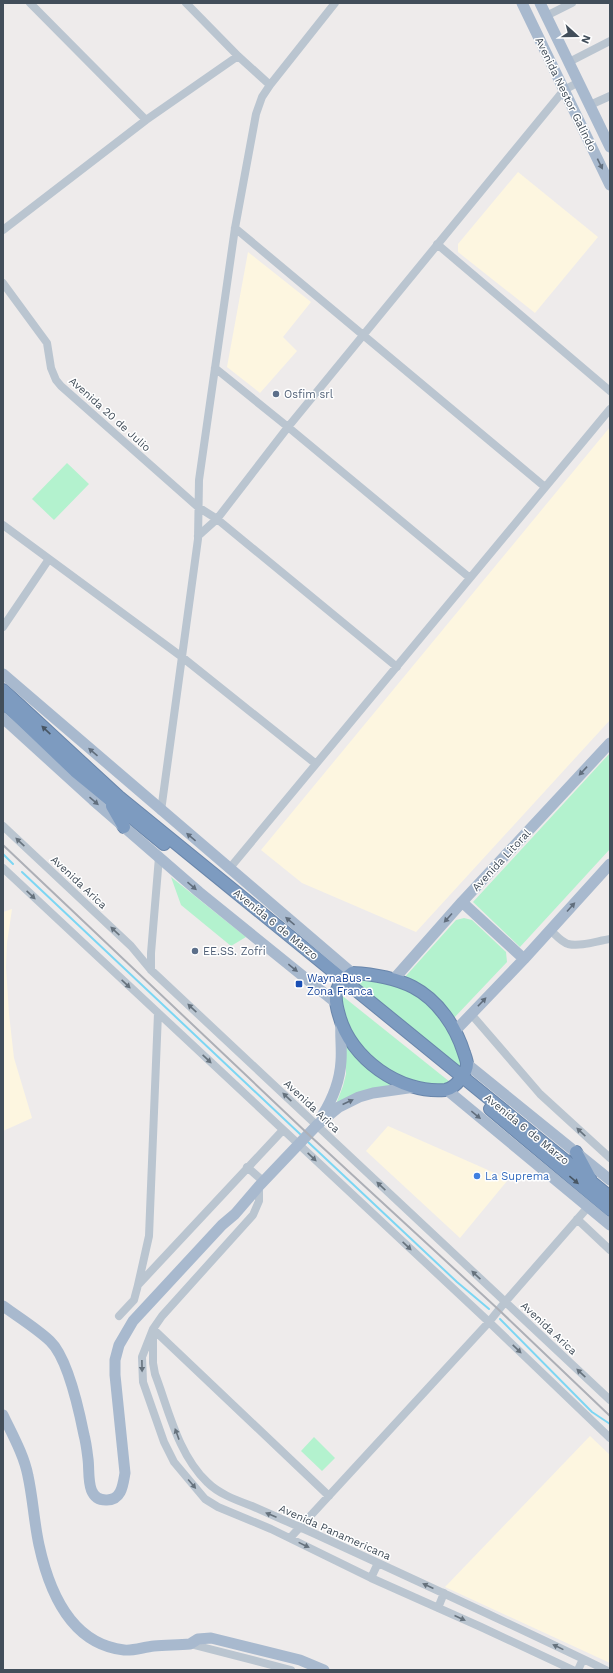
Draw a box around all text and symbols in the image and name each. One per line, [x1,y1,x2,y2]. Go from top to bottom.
north arrow [557,16,597,56]
street label: Avenida Nestor Galindo [532,35,600,153]
one-way arrow [597,158,603,170]
street label: Avenida 20 de Julio [66,374,153,454]
place label: Osfim srl [284,388,334,401]
marker: Osfim srl [271,389,281,399]
one-way arrow [41,725,51,734]
one-way arrow [87,747,98,756]
one-way arrow [579,766,588,776]
one-way arrow [89,796,99,805]
street label: Avenida Litoral [469,826,534,894]
one-way arrow [186,832,196,841]
one-way arrow [15,837,25,847]
street label: Avenida Arica [48,853,109,912]
one-way arrow [187,881,197,891]
street label: Avenida 6 de Marzo [231,886,321,963]
one-way arrow [26,890,36,900]
one-way arrow [566,902,575,912]
one-way arrow [443,913,452,923]
one-way arrow [285,916,295,926]
one-way arrow [110,926,120,935]
place label: EE.SS. Zofri [203,945,266,958]
marker: EE.SS. Zofri [190,946,200,956]
one-way arrow [288,963,299,972]
place label: WaynaBus - Zona Franca [307,972,373,998]
one-way arrow [121,979,131,989]
marker: WaynaBus - Zona Franca [294,979,304,989]
one-way arrow [477,997,487,1007]
one-way arrow [187,1003,197,1013]
one-way arrow [202,1054,212,1064]
street label: Avenida Arica [281,1077,342,1136]
street label: Avenida 6 de Marzo [482,1091,572,1168]
one-way arrow [282,1092,292,1102]
one-way arrow [342,1099,354,1105]
one-way arrow [471,1111,482,1119]
one-way arrow [576,1127,586,1136]
one-way arrow [307,1153,317,1162]
place label: La Suprema [485,1170,549,1183]
marker: La Suprema [472,1171,482,1181]
one-way arrow [568,1175,579,1184]
one-way arrow [377,1182,386,1191]
one-way arrow [402,1241,412,1251]
one-way arrow [471,1270,481,1280]
street label: Avenida Arica [518,1299,579,1358]
one-way arrow [512,1344,522,1354]
one-way arrow [139,1360,145,1373]
one-way arrow [577,1369,586,1378]
one-way arrow [174,1427,180,1439]
one-way arrow [187,1479,196,1489]
street label: Avenida Panamericana [277,1502,393,1563]
one-way arrow [266,1512,277,1518]
one-way arrow [299,1542,310,1548]
one-way arrow [422,1583,434,1589]
one-way arrow [455,1615,467,1621]
one-way arrow [553,1644,564,1650]

